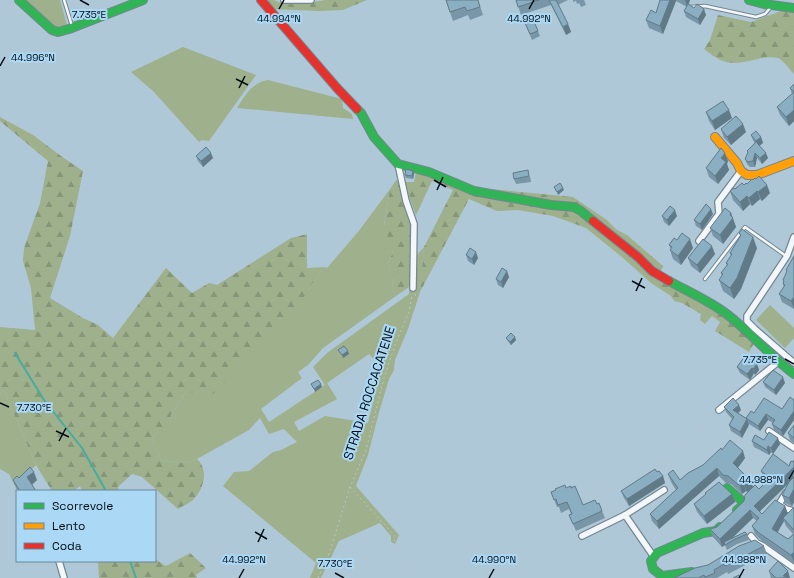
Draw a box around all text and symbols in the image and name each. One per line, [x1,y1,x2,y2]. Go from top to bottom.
text: 7.735°E [72,8,106,21]
text: 44.994°N [257,12,301,25]
text: 44.992°N [507,12,551,25]
text: 44.996°N [11,51,55,64]
street label: STRADA ROCCACATENE [339,324,399,462]
text: 7.735°E [743,353,777,366]
text: 7.730°E [17,401,52,414]
text: 44.988°N [739,473,783,486]
legend [16,490,156,562]
text: Scorrevole [52,498,113,514]
text: Lento [52,518,86,534]
text: Coda [52,538,82,554]
text: 44.992°N [222,553,266,566]
text: 44.990°N [472,553,516,566]
text: 44.988°N [722,553,766,566]
text: 7.730°E [318,557,353,570]

